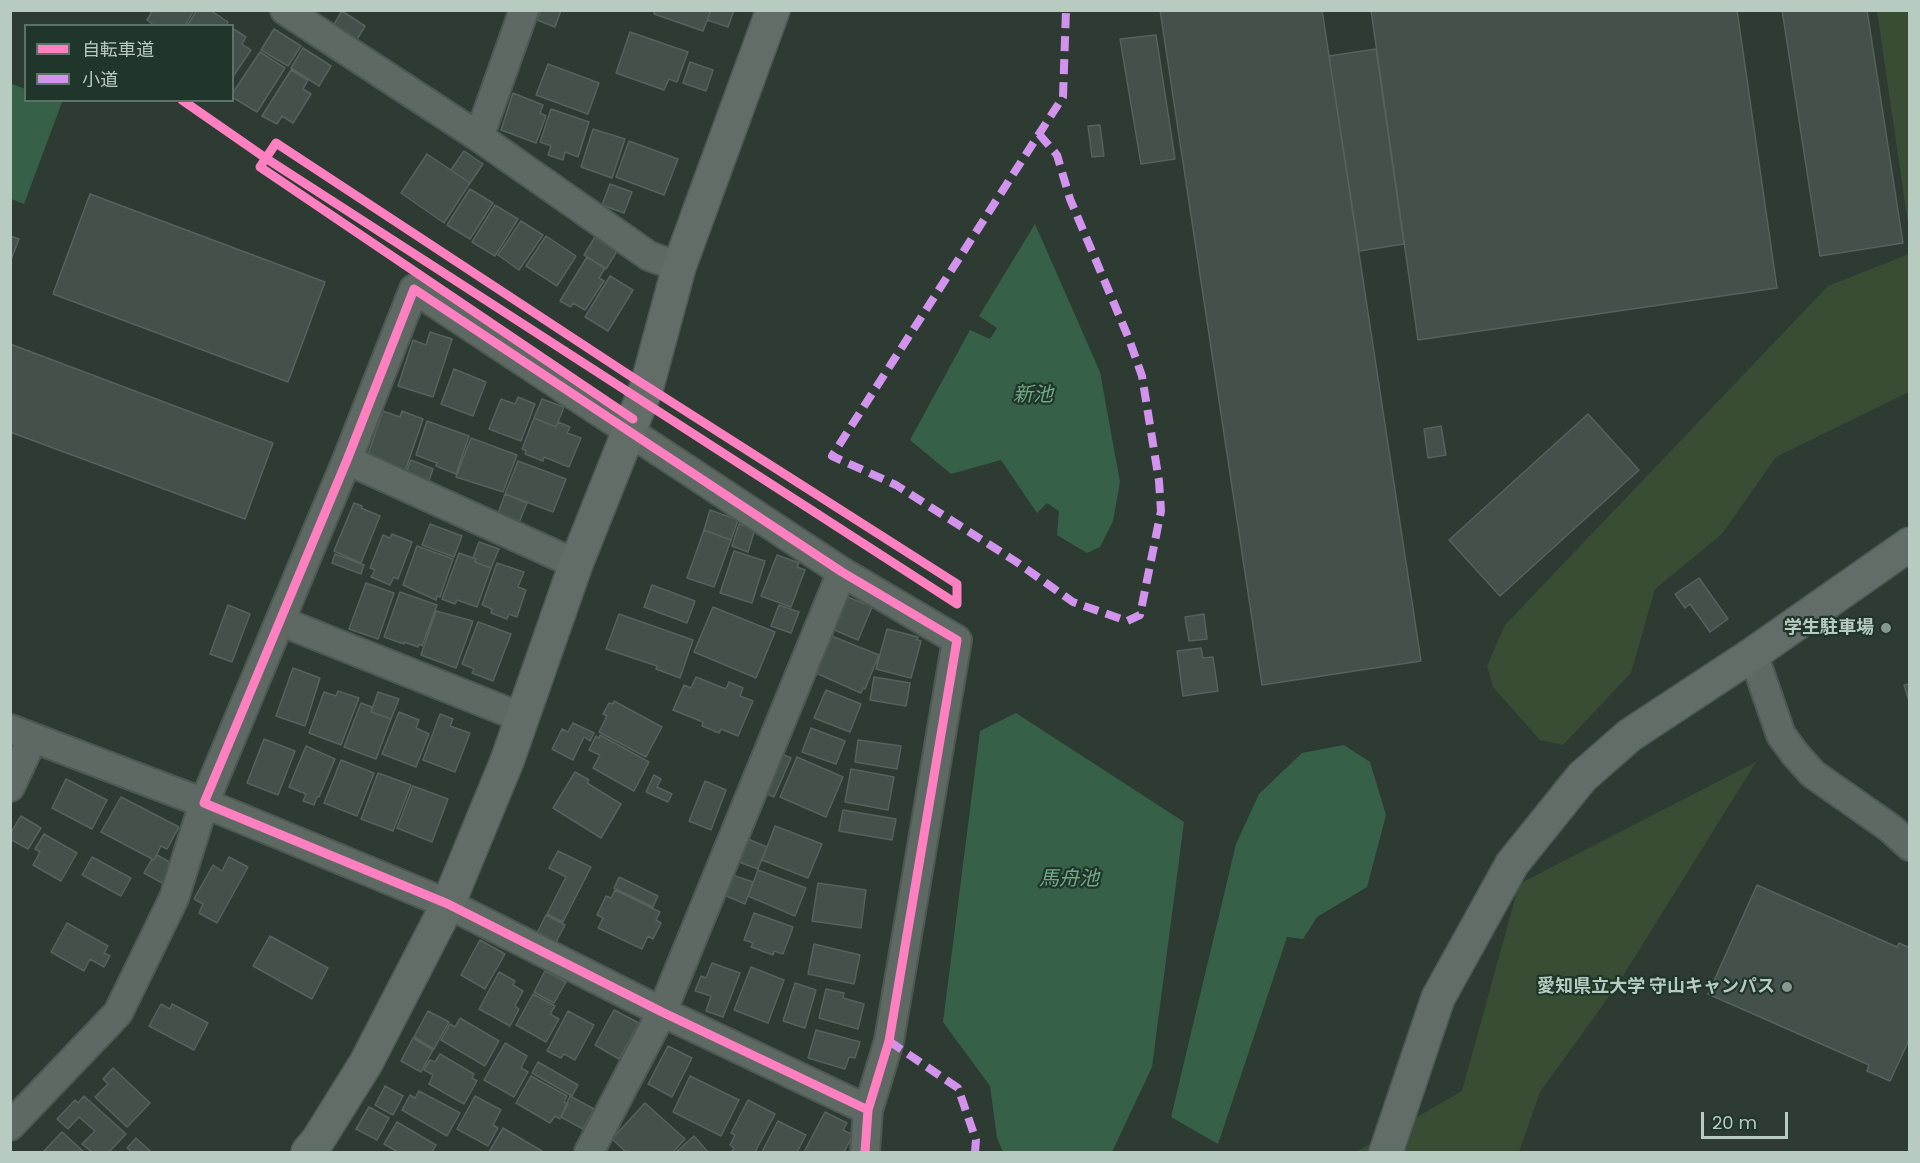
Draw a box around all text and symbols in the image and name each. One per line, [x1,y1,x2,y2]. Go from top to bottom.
legend [24,24,234,102]
text: 自転車道 [82,37,154,62]
text: 小道 [82,67,118,92]
water label: 新池 [1013,384,1053,408]
place label: 学生駐車場 [1784,617,1874,639]
marker: 学生駐車場 [1879,621,1893,635]
water label: 馬舟池 [1039,868,1099,892]
place label: 愛知県立大学 守山キャンパス [1537,976,1775,998]
marker: 愛知県立大学 守山キャンパス [1780,980,1794,994]
scale bar [1704,1100,1791,1138]
text: 20 m [1712,1110,1757,1135]

